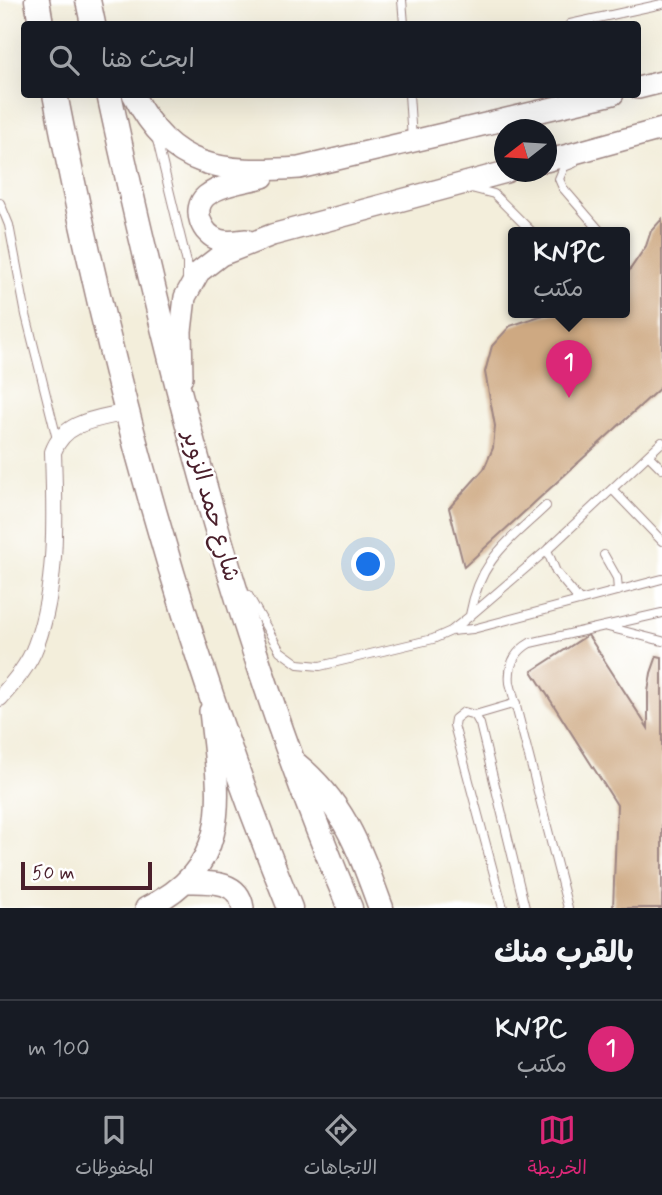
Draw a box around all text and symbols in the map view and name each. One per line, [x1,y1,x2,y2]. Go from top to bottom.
search box [21,21,641,98]
icon: search [45,41,83,79]
text: ابحث هنا [101,43,195,77]
north arrow [494,119,557,182]
popup [508,227,630,318]
text: KNPC [533,237,605,271]
text: مكتب [533,275,584,305]
pin: 1 [546,340,592,398]
street label: شارع حمد الزوير [174,426,246,585]
your location [351,547,385,581]
scale bar [21,859,152,891]
text: 50 m [32,861,75,886]
text: بالقرب منك [494,934,634,973]
text: KNPC [495,1013,567,1047]
text: 100 m [28,1034,90,1064]
text: 1 [606,1034,616,1064]
text: مكتب [517,1051,567,1081]
tab: المحفوظات [75,1111,153,1184]
tab: الاتجاهات [304,1111,377,1184]
tab: الخريطة [528,1111,587,1184]

